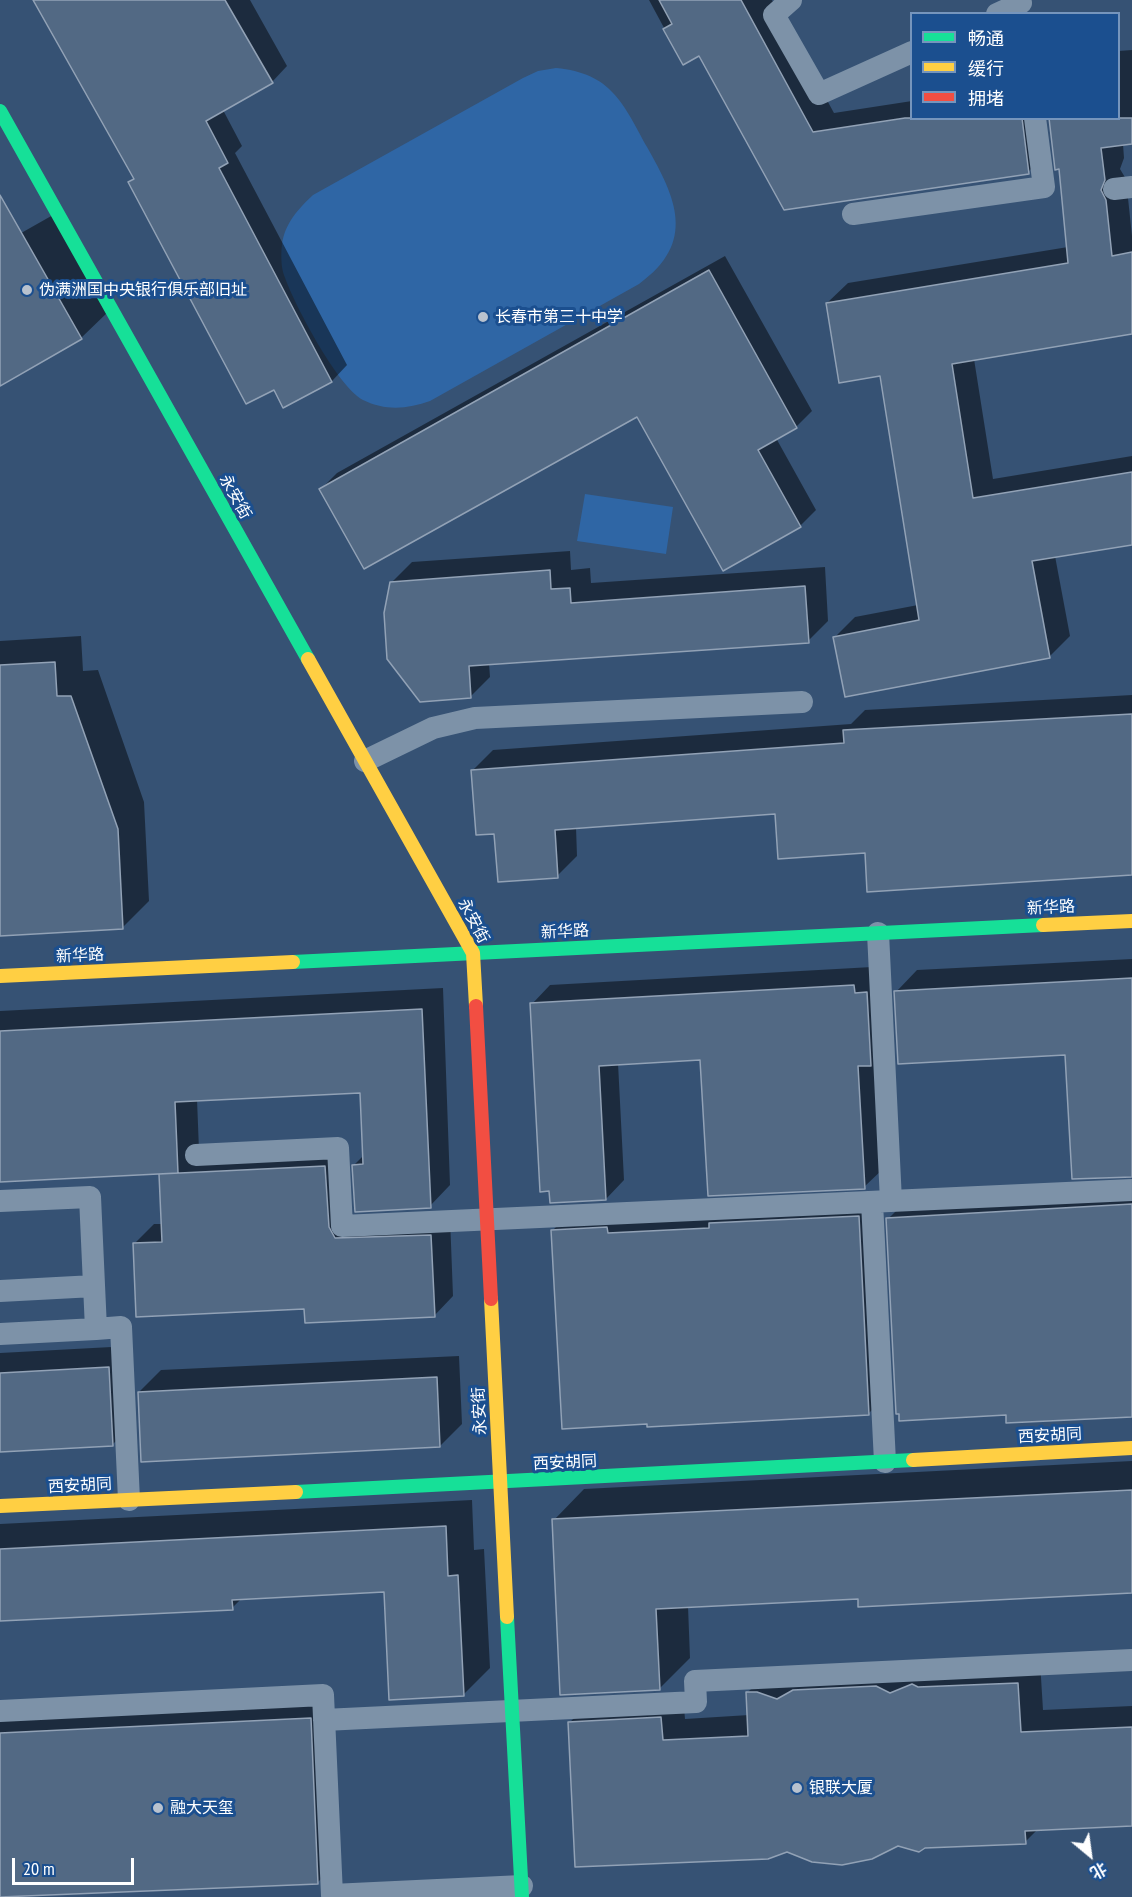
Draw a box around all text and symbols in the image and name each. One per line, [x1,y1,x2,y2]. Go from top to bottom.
legend [910,12,1120,120]
text: 畅通 [968,27,1004,50]
text: 缓行 [968,57,1004,80]
text: 拥堵 [968,87,1004,110]
place label: 伪满洲国中央银行俱乐部旧址 [39,280,247,300]
marker: 伪满洲国中央银行俱乐部旧址 [20,283,34,297]
place label: 长春市第三十中学 [495,307,623,327]
marker: 长春市第三十中学 [476,310,490,324]
street label: 永安街 [215,471,255,523]
street label: 永安街 [453,895,493,947]
street label: 新华路 [1027,897,1075,919]
street label: 新华路 [541,921,589,943]
street label: 新华路 [56,945,104,967]
street label: 永安街 [469,1387,491,1435]
street label: 西安胡同 [1018,1425,1082,1447]
street label: 西安胡同 [533,1452,597,1474]
street label: 西安胡同 [48,1475,112,1497]
place label: 银联大厦 [809,1778,873,1798]
marker: 银联大厦 [790,1781,804,1795]
place label: 融大天玺 [170,1798,234,1818]
marker: 融大天玺 [151,1801,165,1815]
north arrow [1060,1825,1120,1885]
scale bar [15,1846,136,1884]
text: 20 m [23,1857,55,1880]
text: 北 [1087,1858,1111,1883]

